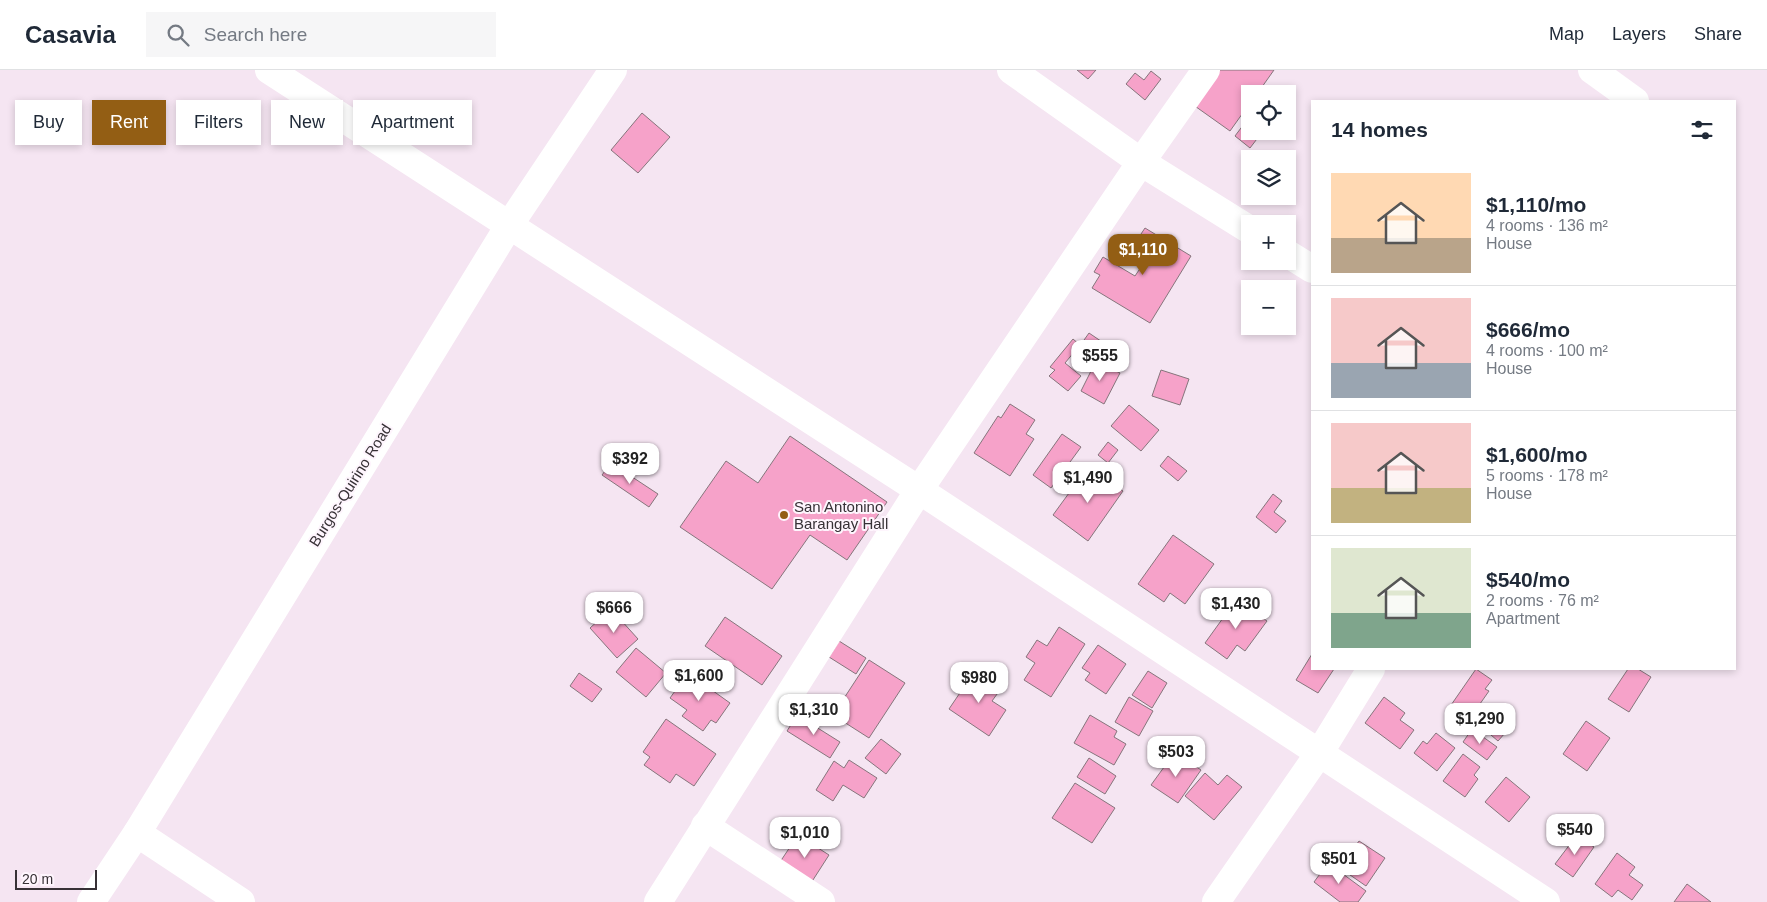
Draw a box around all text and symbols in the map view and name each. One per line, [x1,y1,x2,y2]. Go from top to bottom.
search box [146,12,496,57]
text: Casavia [25,21,116,48]
icon: search [164,21,192,49]
text: Search here [204,24,307,45]
text: Map [1549,24,1584,44]
text: Layers [1612,24,1666,44]
text: Share [1694,24,1742,44]
map controls [1241,85,1296,335]
button: locate [1241,85,1296,140]
chip: Buy [15,100,82,145]
chip: Rent [92,100,166,145]
chip: Filters [176,100,261,145]
chip: New [271,100,343,145]
chip: Apartment [353,100,472,145]
icon: filters [1688,116,1716,144]
text: 14 homes [1331,118,1428,141]
button: layers [1241,150,1296,205]
icon: home [1371,193,1431,253]
text: $1,110/mo [1486,193,1586,216]
button: + [1241,215,1296,270]
text: 4 rooms · 136 m² [1486,217,1608,234]
pin: $1,110 [1102,234,1184,276]
text: House [1486,235,1532,252]
text: $1,110 [1119,241,1167,258]
button: − [1241,280,1296,335]
icon: home [1371,318,1431,378]
text: $666/mo [1486,318,1570,341]
pin: $555 [1070,340,1130,382]
text: 4 rooms · 100 m² [1486,342,1608,359]
text: $555 [1082,347,1118,364]
text: House [1486,360,1532,377]
street label: Burgos-Quirino Road [305,421,395,549]
pin: $392 [600,442,660,485]
icon: home [1371,443,1431,503]
text: $1,600/mo [1486,443,1588,466]
text: $392 [612,450,648,467]
pin: $1,490 [1047,462,1129,504]
text: 5 rooms · 178 m² [1486,467,1608,484]
text: $1,490 [1064,469,1112,486]
text: House [1486,485,1532,502]
place label: San Antonino Barangay Hall [794,498,888,532]
marker: San Antonino Barangay Hall [778,509,790,521]
icon: home [1371,568,1431,628]
text: $540/mo [1486,568,1570,591]
pin: $1,430 [1195,588,1277,630]
pin: $666 [584,592,644,634]
text: 2 rooms · 76 m² [1486,592,1599,609]
text: $1,430 [1212,595,1260,612]
text: $666 [596,599,632,616]
text: Apartment [1486,610,1560,627]
pin: $1,600 [658,660,740,702]
pin: $980 [949,662,1009,704]
text: $1,600 [675,667,723,684]
text: $980 [961,669,997,686]
pin: $1,310 [773,694,855,736]
text: $1,310 [790,701,838,718]
pin: $1,290 [1439,702,1521,745]
text: $1,290 [1456,710,1504,727]
pin: $503 [1146,736,1206,778]
text: $503 [1158,743,1194,760]
pin: $540 [1545,814,1605,856]
pin: $1,010 [764,816,846,859]
text: $540 [1557,821,1593,838]
text: $1,010 [781,824,829,841]
pin: $501 [1309,842,1369,885]
text: $501 [1321,850,1357,867]
scale bar [15,867,98,890]
text: 20 m [22,871,53,887]

